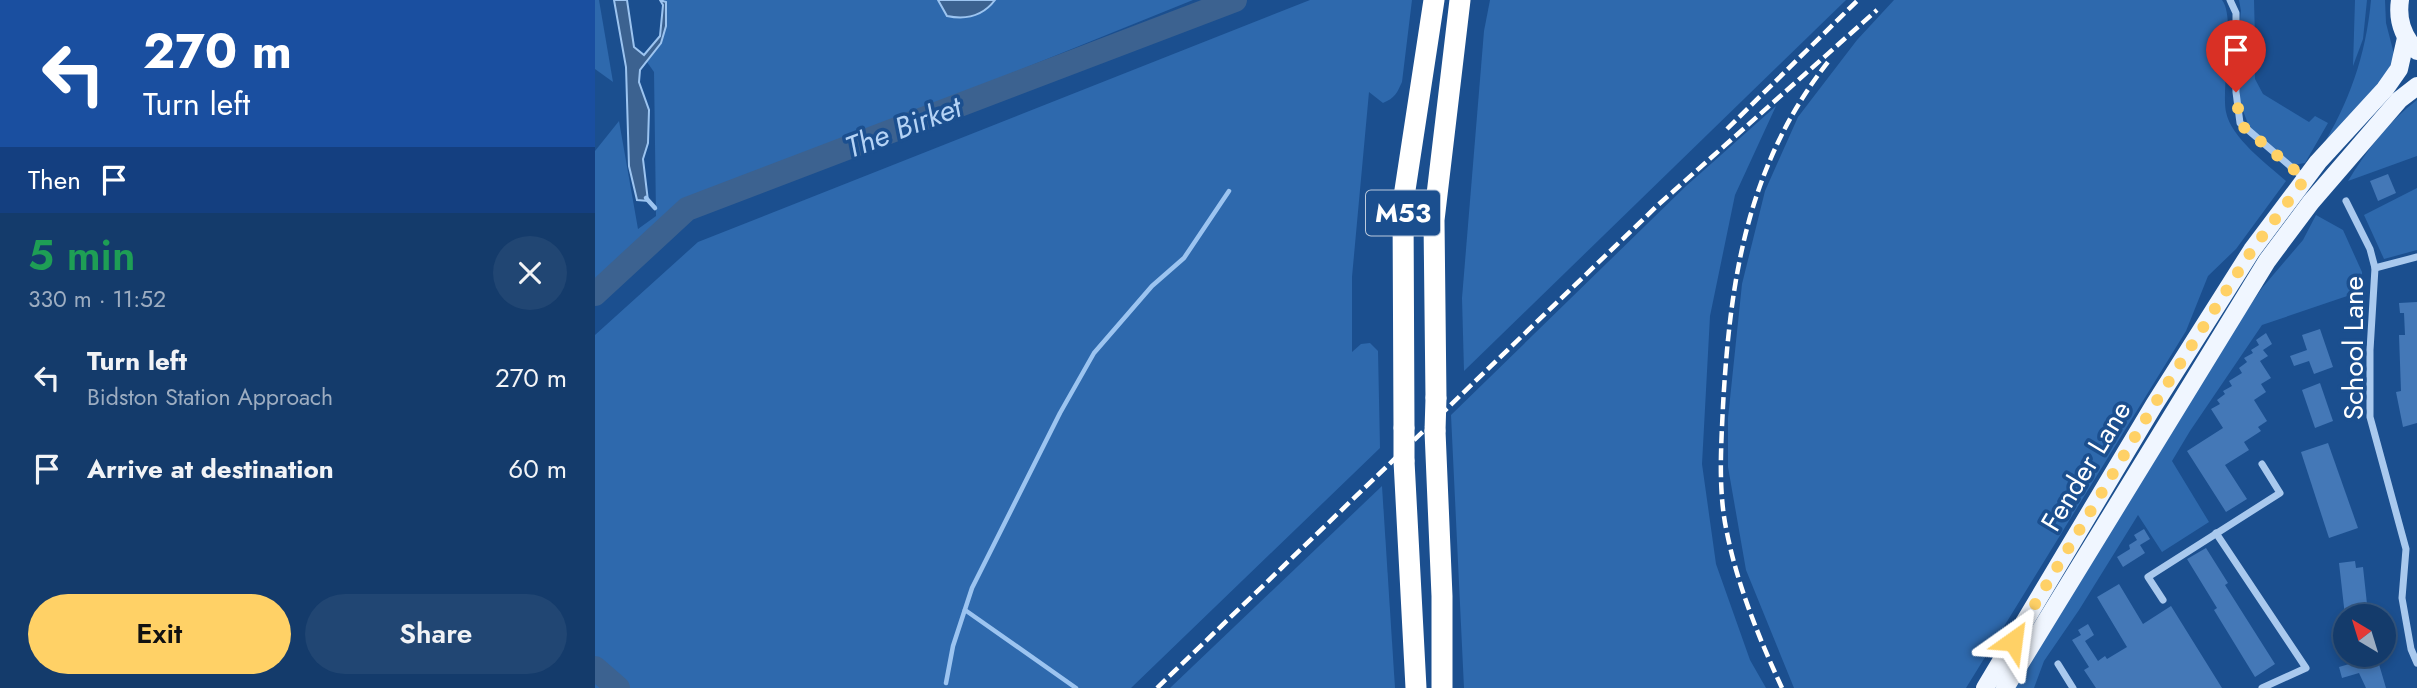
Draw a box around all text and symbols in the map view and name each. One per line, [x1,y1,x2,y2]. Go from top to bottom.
text: 270 m [143,16,292,86]
pin [2206,20,2266,92]
icon: left [28,28,119,119]
icon: arrive [2217,31,2255,69]
text: Turn left [143,81,250,127]
water label: The Birket [839,85,969,169]
text: Then [28,161,81,199]
icon: arrive [95,161,133,199]
road number: M53 [1366,190,1440,235]
text: 5 min [28,225,135,286]
button: close [493,236,567,310]
street label: School Lane [2333,276,2374,420]
text: 330 m · 11:52 [28,282,166,316]
text: Turn left [87,342,187,380]
icon: left [28,359,66,397]
text: 270 m [495,359,567,397]
text: Bidston Station Approach [87,380,333,414]
street label: Fender Lane [2031,393,2141,539]
icon: arrive [28,450,66,488]
text: Arrive at destination [87,450,334,488]
text: 60 m [508,450,567,488]
button: Exit [28,594,291,674]
button: Share [305,594,567,674]
position arrow [1976,604,2050,678]
north arrow [2333,604,2396,667]
map controls [2333,604,2396,667]

